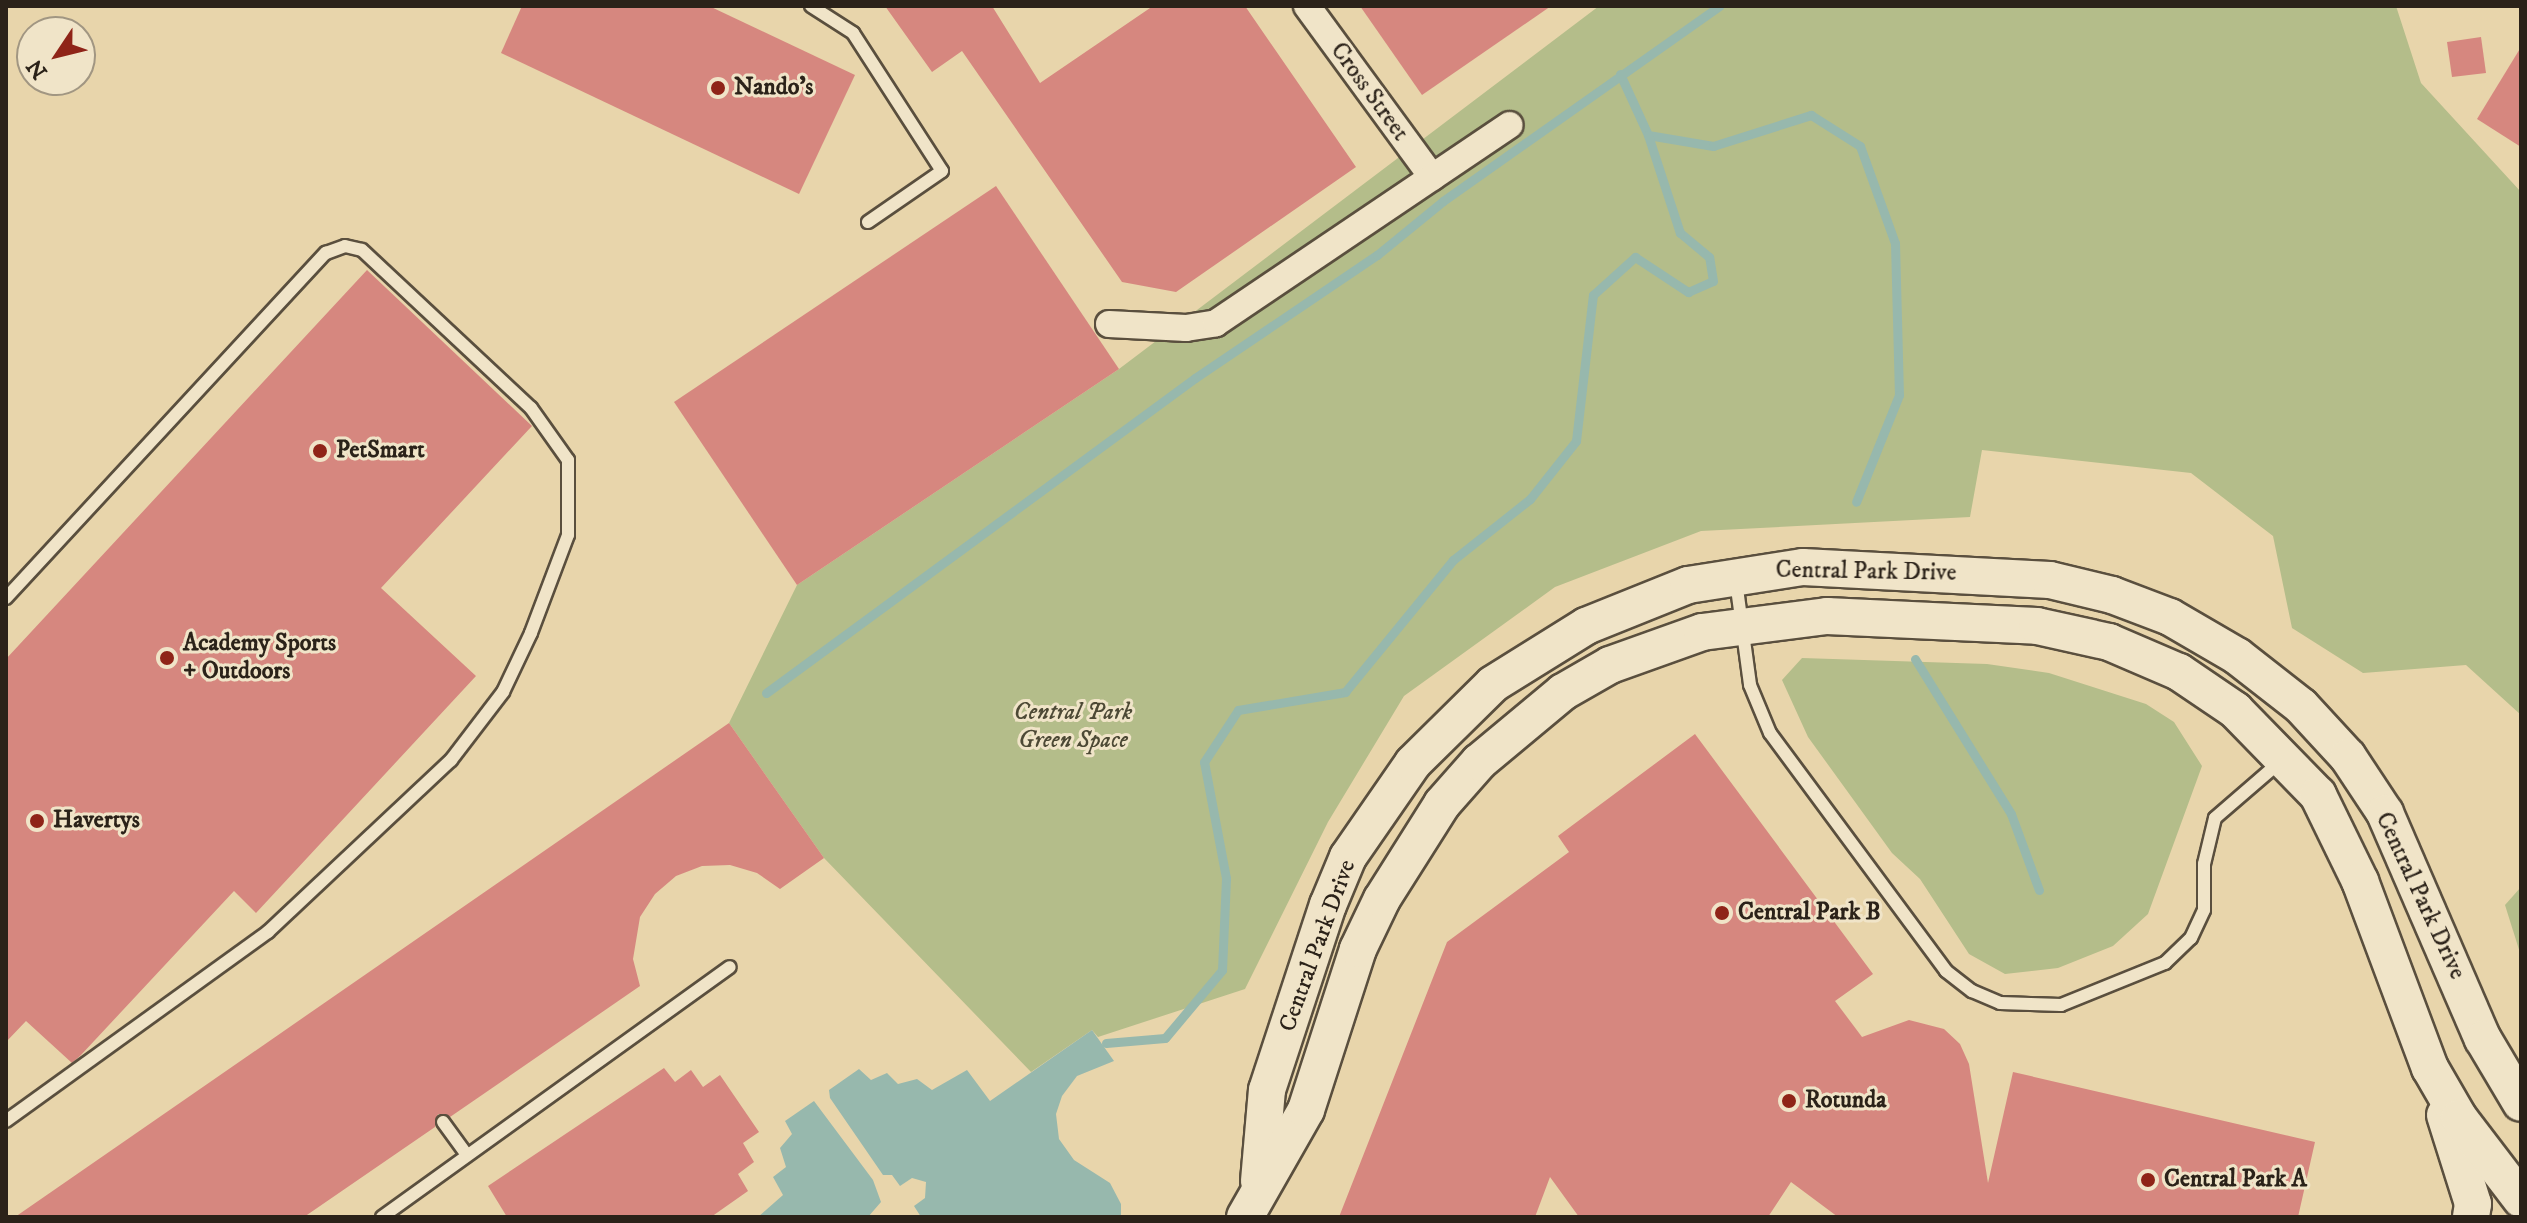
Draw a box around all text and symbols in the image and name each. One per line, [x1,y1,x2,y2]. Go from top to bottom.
north arrow [16,16,96,96]
street label: Cross Street [1324,37,1414,147]
text: N [21,54,54,84]
place label: Nando's [734,74,813,102]
marker: Nando's [709,79,727,97]
place label: PetSmart [336,437,425,465]
marker: PetSmart [311,442,329,460]
street label: Central Park Drive [1775,556,1957,588]
place label: Academy Sports + Outdoors [183,630,336,686]
marker: Academy Sports + Outdoors [158,649,176,667]
park label: Central Park Green Space [1014,699,1132,755]
place label: Havertys [53,807,140,835]
street label: Central Park Drive [2369,808,2471,984]
marker: Havertys [28,812,46,830]
street label: Central Park Drive [1274,856,1362,1036]
place label: Central Park B [1738,899,1881,927]
marker: Central Park B [1713,904,1731,922]
place label: Rotunda [1805,1087,1886,1115]
marker: Rotunda [1780,1092,1798,1110]
place label: Central Park A [2164,1166,2307,1194]
marker: Central Park A [2139,1171,2157,1189]

